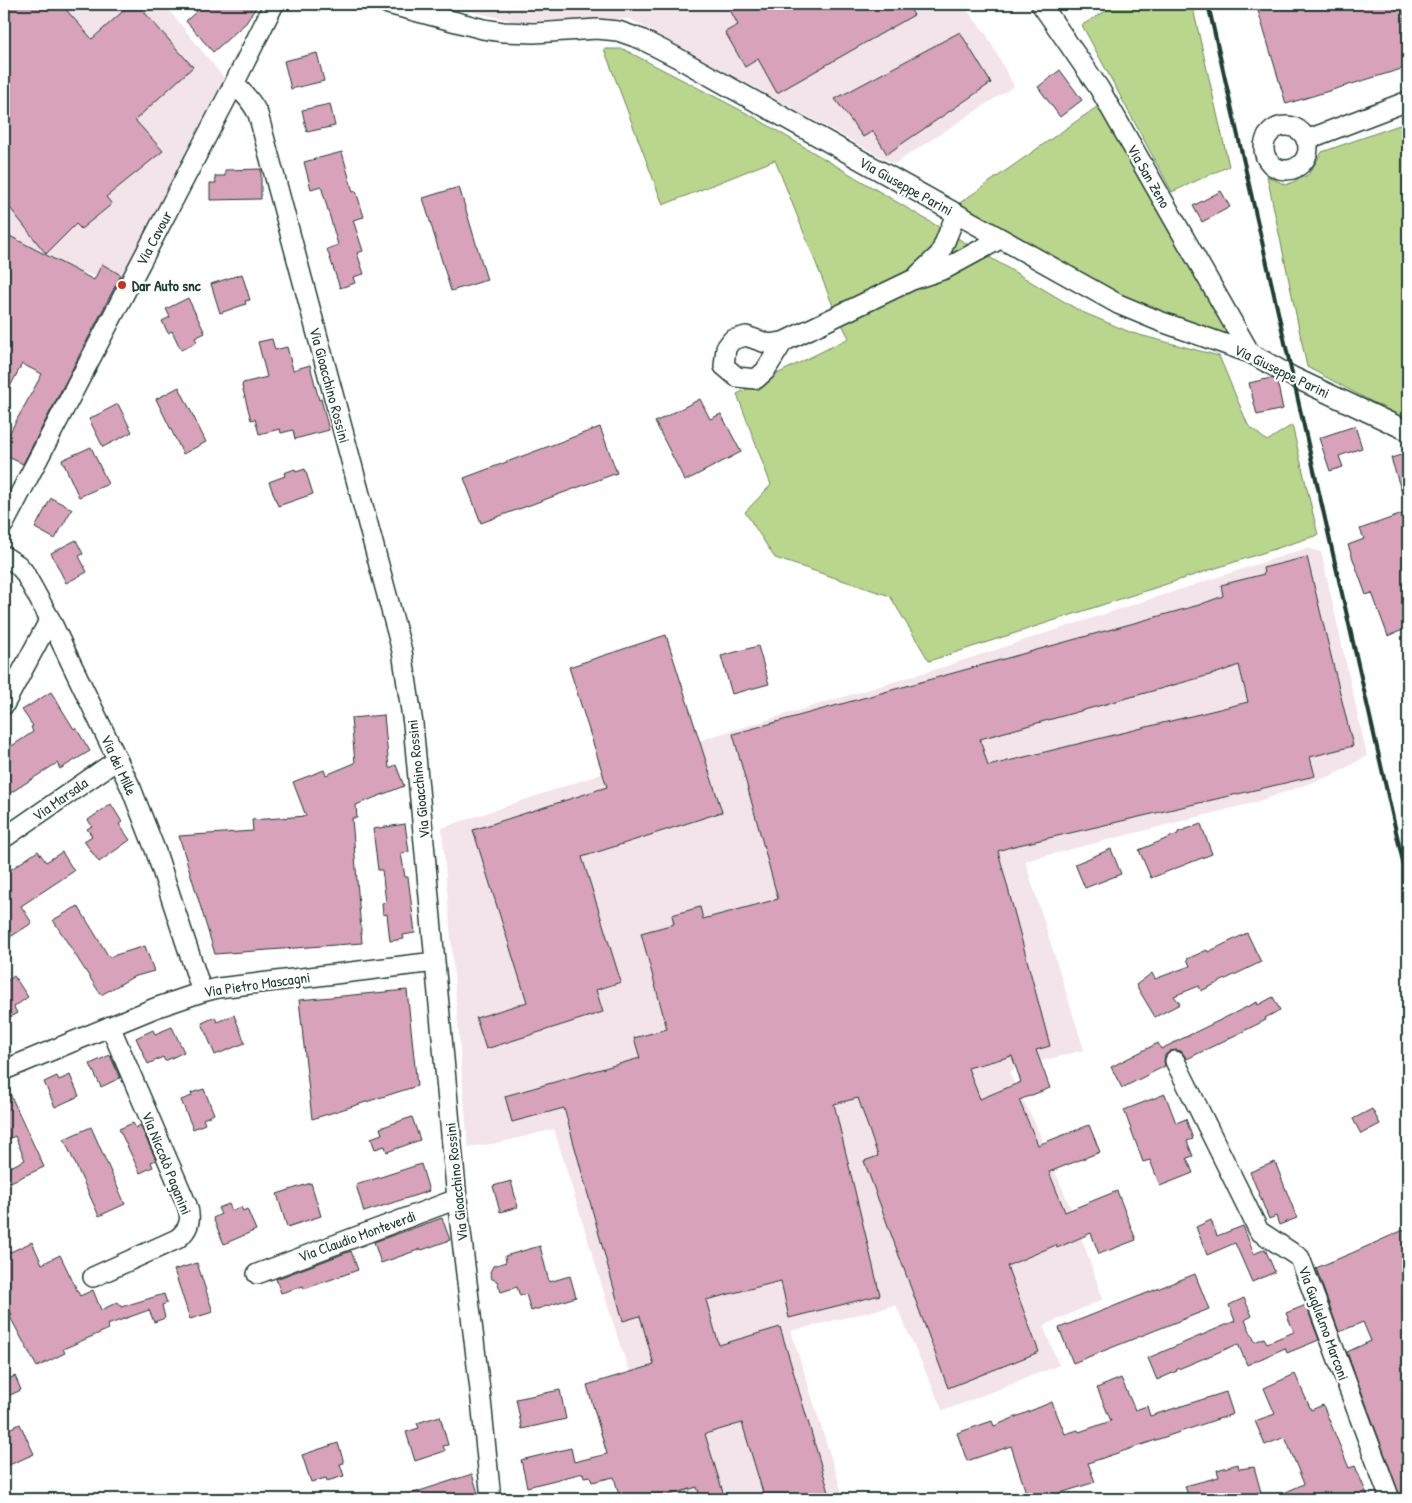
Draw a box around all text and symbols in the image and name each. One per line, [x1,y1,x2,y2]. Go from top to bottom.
street label: Via San Zeno [1122,140,1176,212]
street label: Via Giuseppe Parini [855,152,957,220]
street label: Via Cavour [131,207,177,269]
place label: Dar Auto snc [132,275,202,296]
marker: Dar Auto snc [116,279,128,291]
street label: Via Gioacchino Rossini [304,325,356,445]
street label: Via Giuseppe Parini [1231,339,1333,403]
street label: Via Gioacchino Rossini [401,719,435,839]
street label: Via dei Mille [96,731,142,799]
street label: Via Marsala [28,772,92,826]
street label: Via Pietro Mascagni [202,966,312,1002]
street label: Via Niccolò Paganini [137,1108,197,1218]
street label: Via Gioacchino Rossini [439,1122,473,1242]
street label: Via Claudio Monteverdi [295,1205,419,1267]
street label: Via Guglielmo Marconi [1294,1263,1354,1383]

